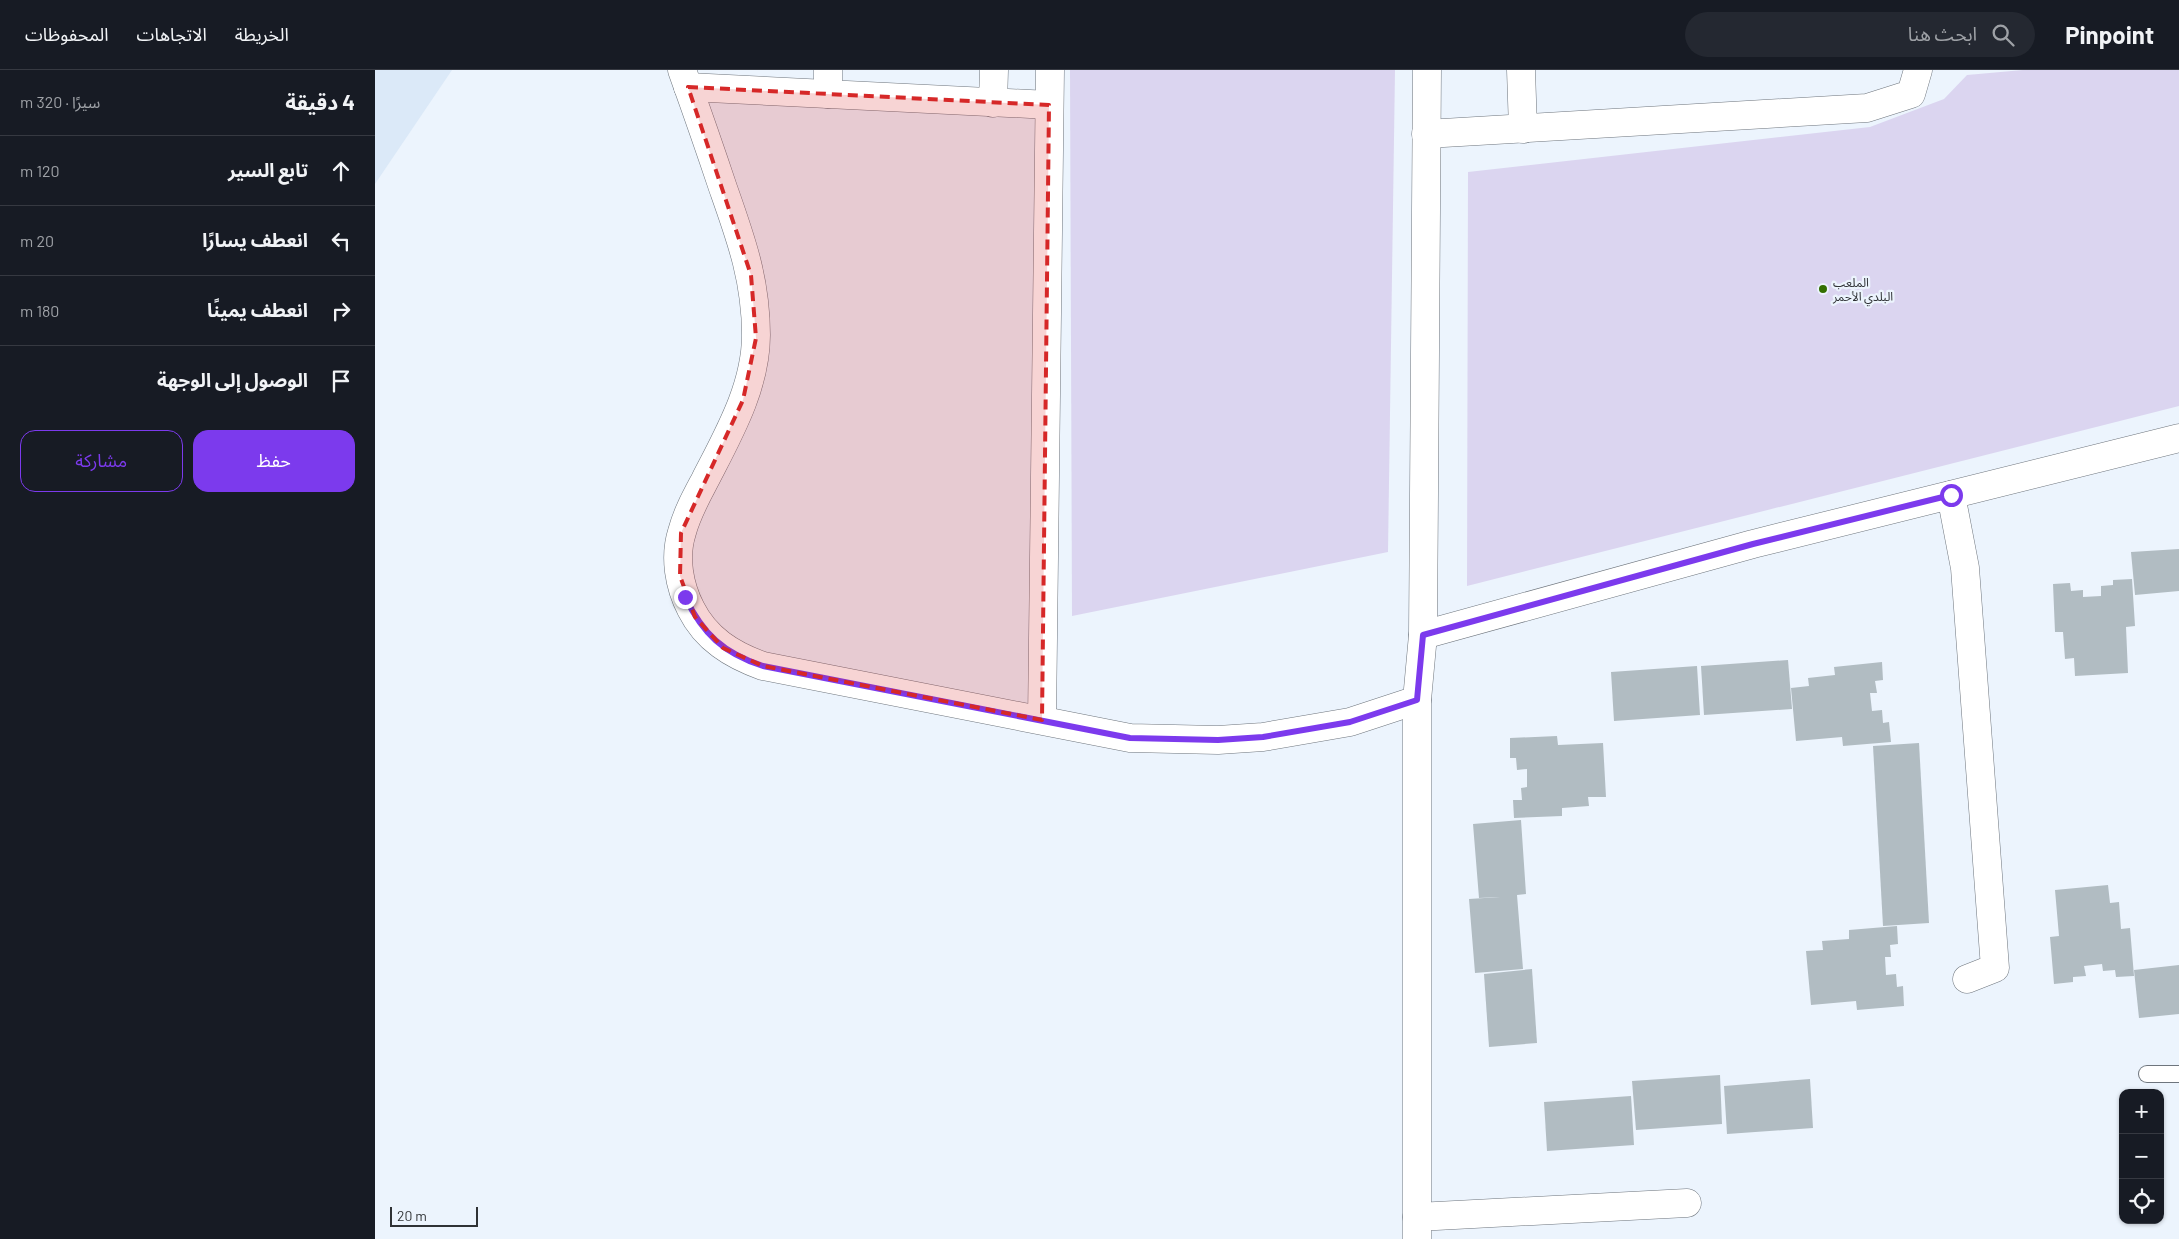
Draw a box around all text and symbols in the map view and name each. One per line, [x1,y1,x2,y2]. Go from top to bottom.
search box [1685,12,2035,57]
text: Pinpoint [2065,20,2154,49]
icon: search [1989,21,2017,49]
text: ابحث هنا [1908,22,1977,45]
text: المحفوظات [25,23,109,45]
text: الاتجاهات [137,23,207,45]
text: الخريطة [235,23,289,45]
text: 4 دقيقة [285,89,355,114]
text: سيرًا · 320 m [20,92,100,111]
icon: ahead [327,157,355,185]
text: تابع السير [228,158,308,181]
text: 120 m [20,161,60,180]
icon: left [327,227,355,255]
text: انعطف يسارًا [202,228,308,251]
text: 20 m [20,231,54,250]
place label: الملعب البلدي الأحمر [1832,275,1893,307]
marker: الملعب البلدي الأحمر [1817,283,1829,295]
icon: right [327,297,355,325]
text: انعطف يمينًا [207,298,308,321]
text: 180 m [20,301,59,320]
icon: arrive [327,367,355,395]
text: الوصول إلى الوجهة [157,368,308,391]
button: مشاركة [20,430,183,492]
button: حفظ [193,430,355,492]
route start [1940,484,1963,507]
route end [674,586,697,609]
map controls [2119,1089,2164,1224]
button: + [2119,1089,2164,1134]
button: − [2119,1134,2164,1179]
button: locate [2119,1179,2164,1224]
scale bar [390,1204,477,1227]
text: 20 m [397,1207,427,1224]

